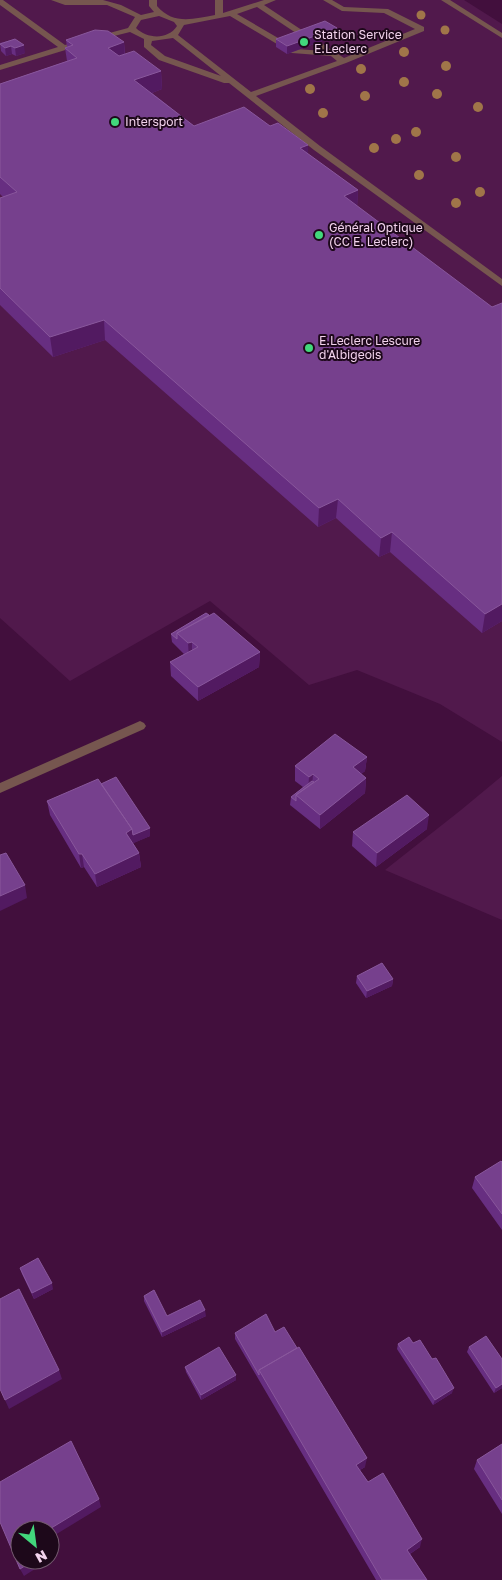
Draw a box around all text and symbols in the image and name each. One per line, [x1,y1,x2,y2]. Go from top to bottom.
place label: Station Service E.Leclerc [314,27,402,56]
marker: Station Service E.Leclerc [298,36,310,48]
place label: Intersport [125,114,183,129]
marker: Intersport [109,116,121,128]
place label: Général Optique (CC E. Leclerc) [329,220,423,249]
marker: Général Optique (CC E. Leclerc) [313,229,325,241]
place label: E.Leclerc Lescure d'Albigeois [319,333,420,362]
marker: E.Leclerc Lescure d'Albigeois [303,342,315,354]
north arrow [10,1520,60,1570]
text: N [33,1547,50,1567]

